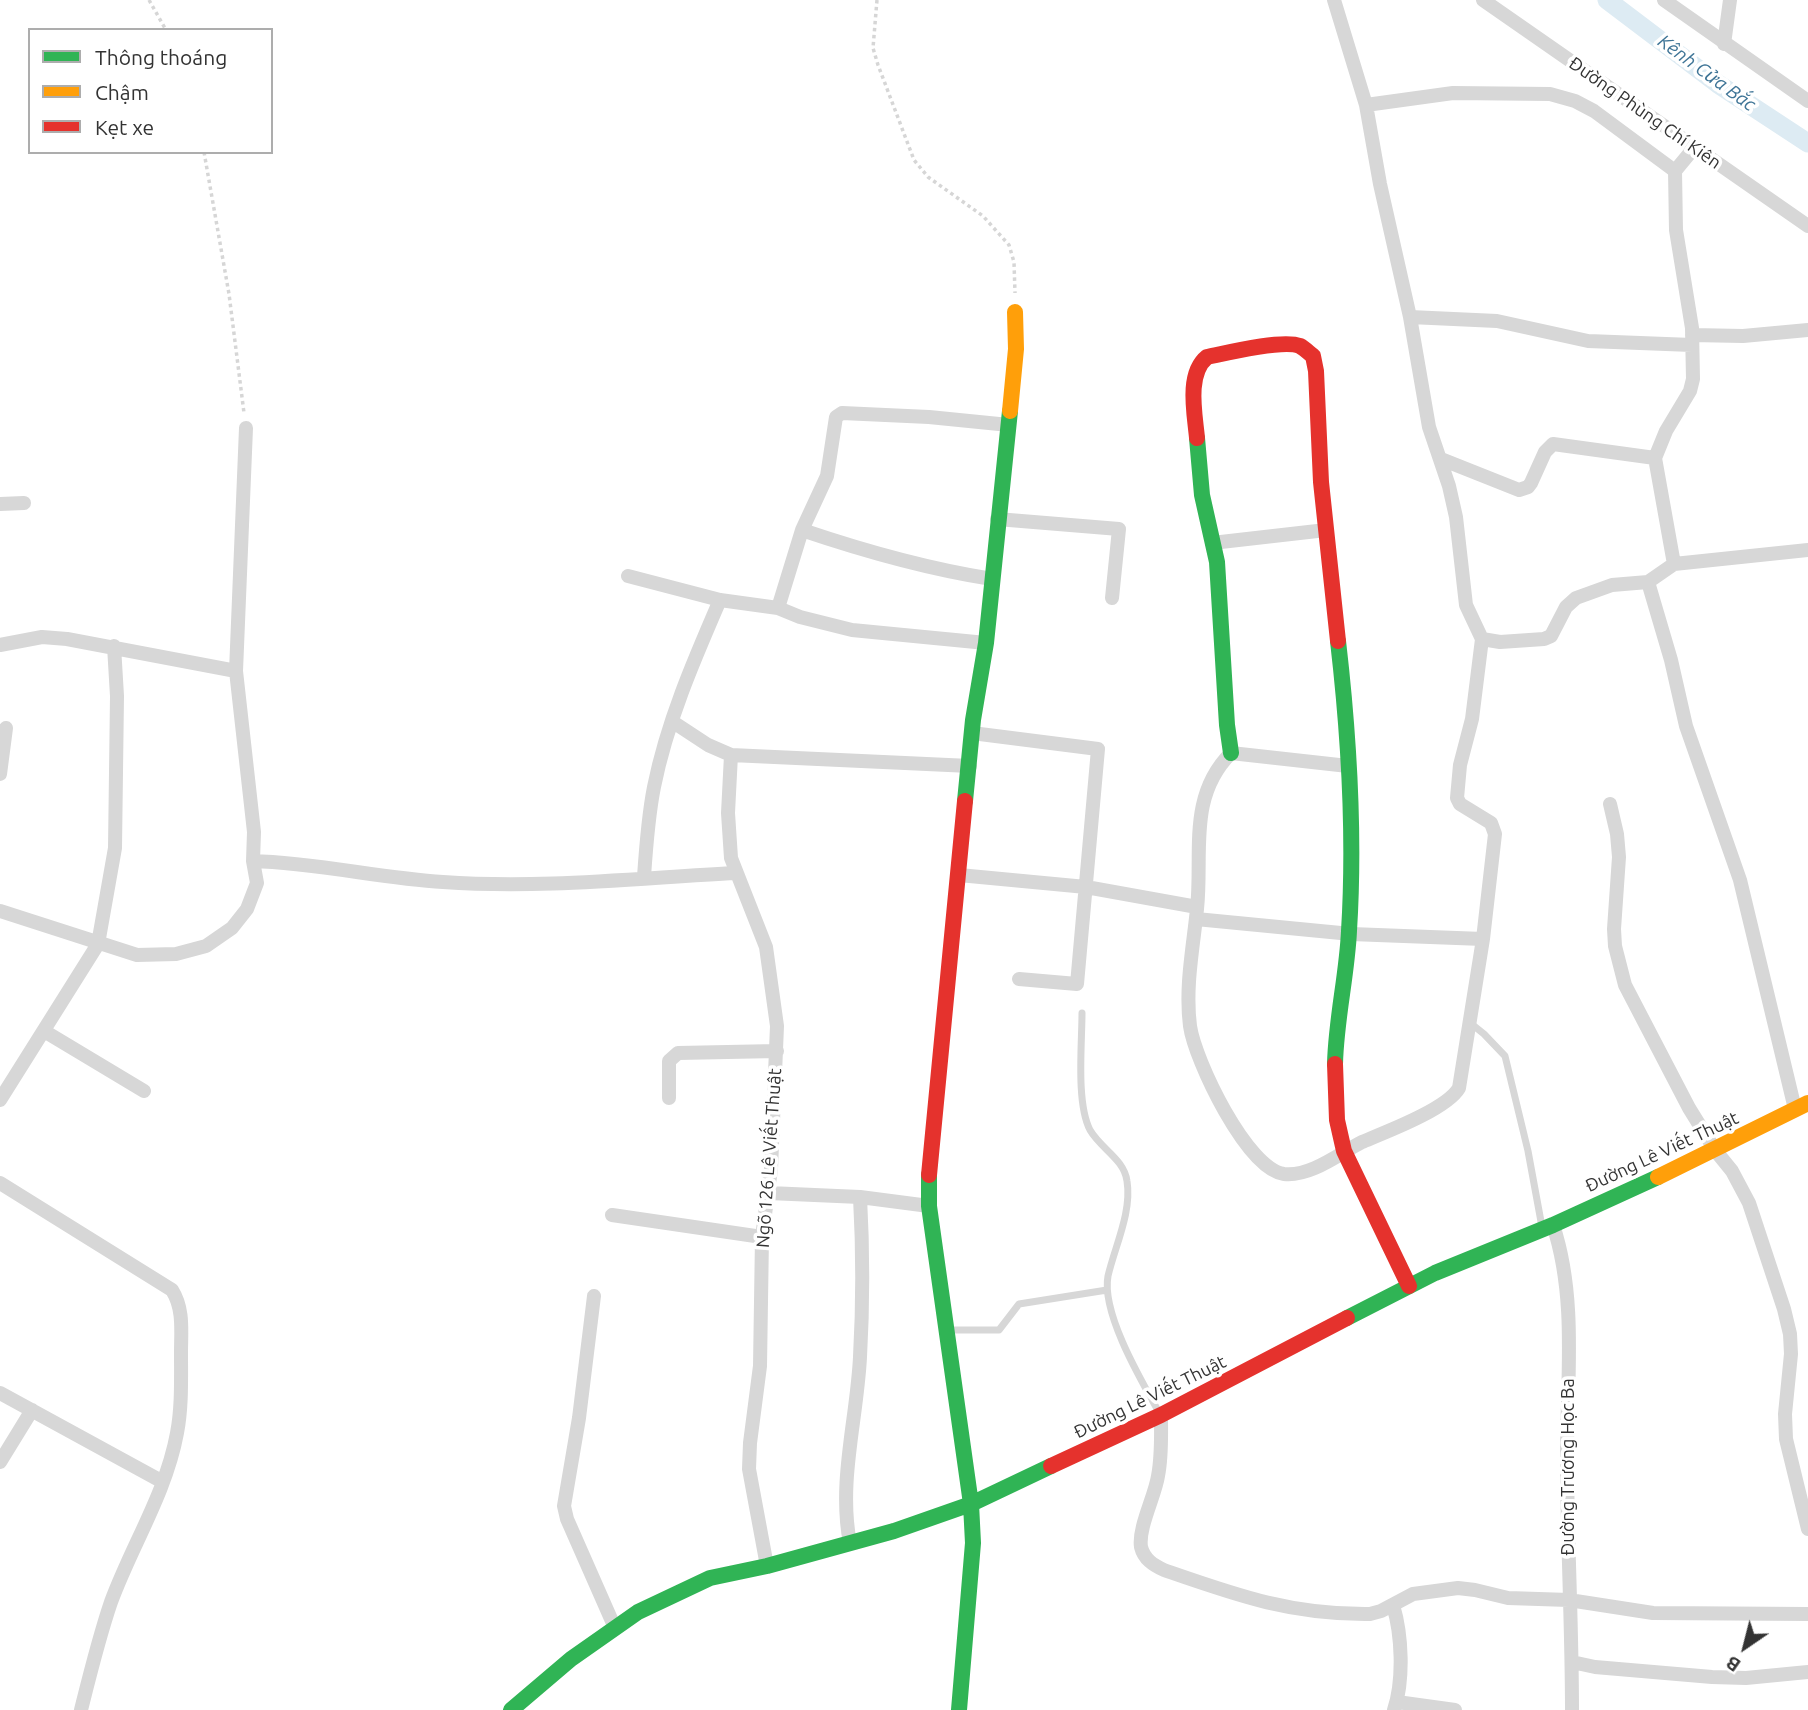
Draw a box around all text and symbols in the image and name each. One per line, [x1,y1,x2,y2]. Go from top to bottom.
legend [28,28,273,154]
water label: Kênh Cửa Bắc [1654,30,1760,116]
text: Thông thoáng [95,45,227,69]
street label: Đường Phùng Chí Kiên [1565,52,1725,174]
text: Chậm [95,80,149,104]
text: Kẹt xe [95,115,154,139]
street label: Ngõ 126 Lê Viết Thuật [752,1067,786,1249]
street label: Đường Lê Viết Thuật [1582,1107,1742,1197]
street label: Đường Lê Viết Thuật [1070,1351,1230,1443]
street label: Đường Trương Học Ba [1557,1378,1579,1556]
north arrow [1710,1612,1780,1682]
text: B [1721,1652,1744,1677]

